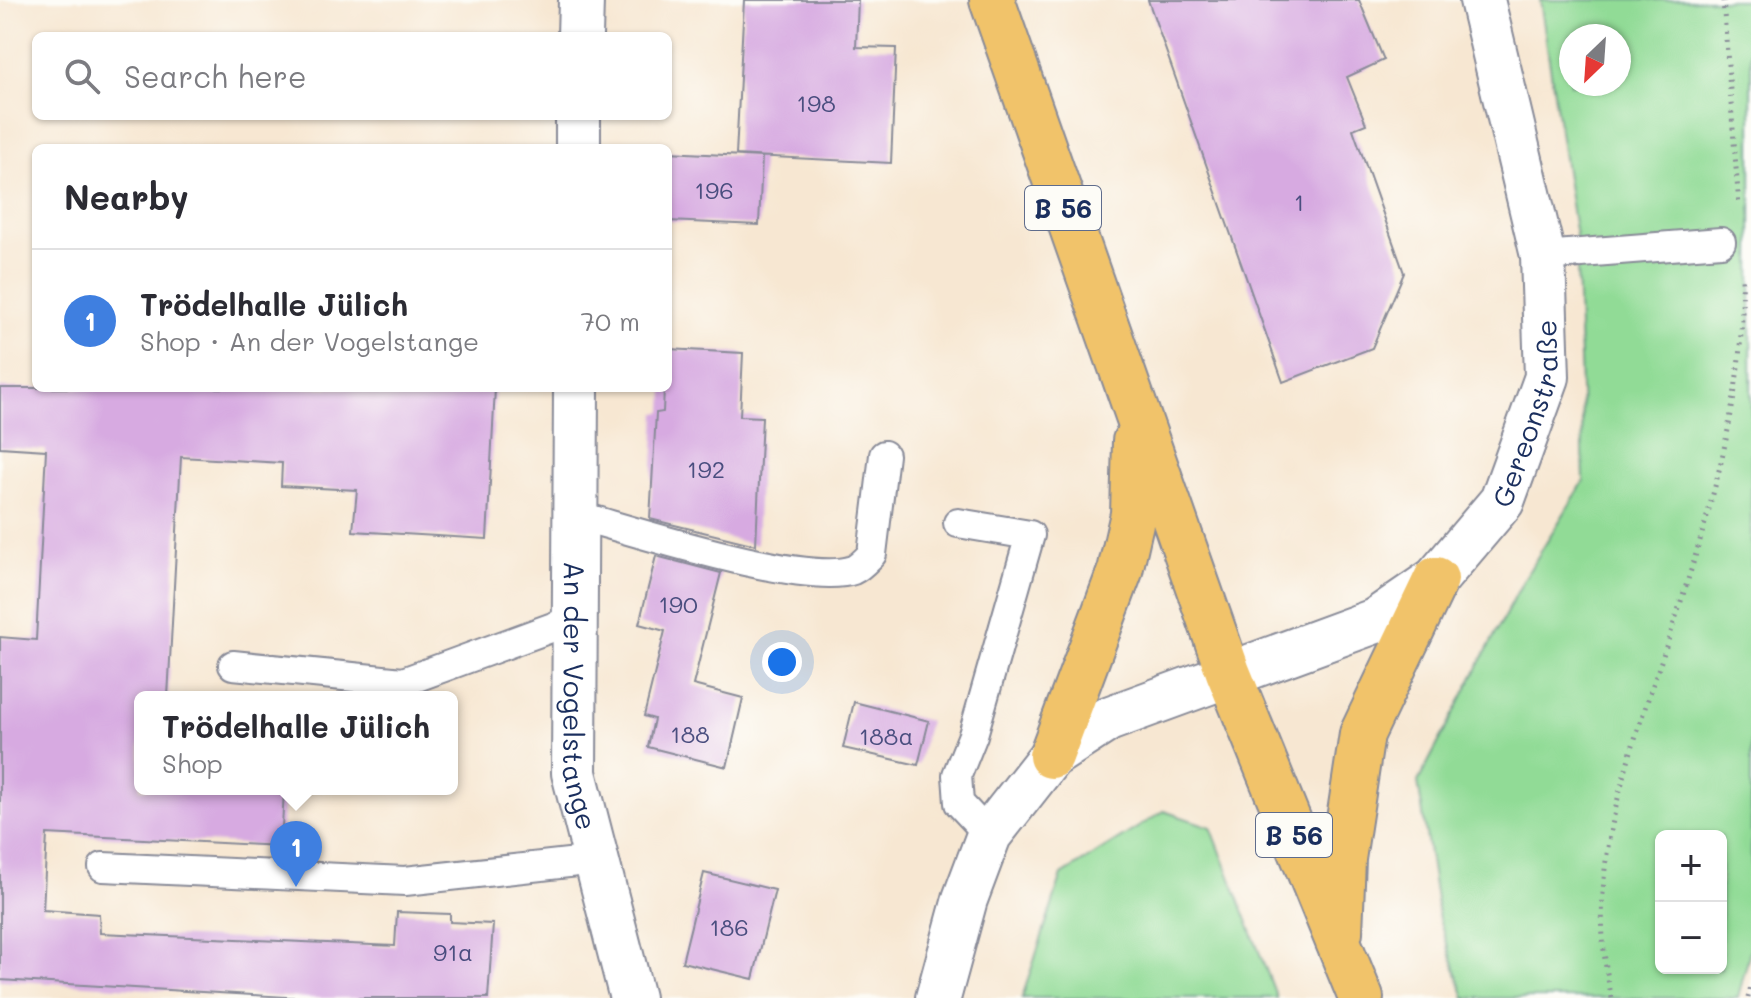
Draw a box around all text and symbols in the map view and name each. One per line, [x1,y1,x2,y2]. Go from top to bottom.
north arrow [1559,24,1631,96]
search box [32,32,672,120]
icon: search [60,54,104,98]
text: Search here [124,56,307,96]
house number: 198 [796,87,836,118]
text: Nearby [64,174,189,219]
house number: 196 [694,174,734,205]
road number: B 56 [1025,186,1101,230]
house number: 1 [1294,186,1304,217]
text: Trödelhalle Jülich [140,284,408,324]
text: 1 [84,304,96,338]
text: 70 m [580,304,640,338]
street label: Gereonstraße [1483,319,1565,512]
text: Shop · An der Vogelstange [140,324,479,358]
house number: 192 [687,453,725,484]
street label: An der Vogelstange [554,561,606,834]
house number: 190 [658,588,698,619]
your location [762,642,802,682]
popup [134,691,458,795]
text: Trödelhalle Jülich [162,706,430,746]
house number: 188 [670,718,710,749]
house number: 188a [859,720,913,751]
text: Shop [162,746,223,780]
road number: B 56 [1256,813,1332,857]
pin: 1 [270,821,322,887]
map controls [1655,830,1727,974]
button: + [1655,830,1727,902]
button: − [1655,902,1727,974]
house number: 186 [709,911,749,942]
house number: 91a [433,936,473,967]

